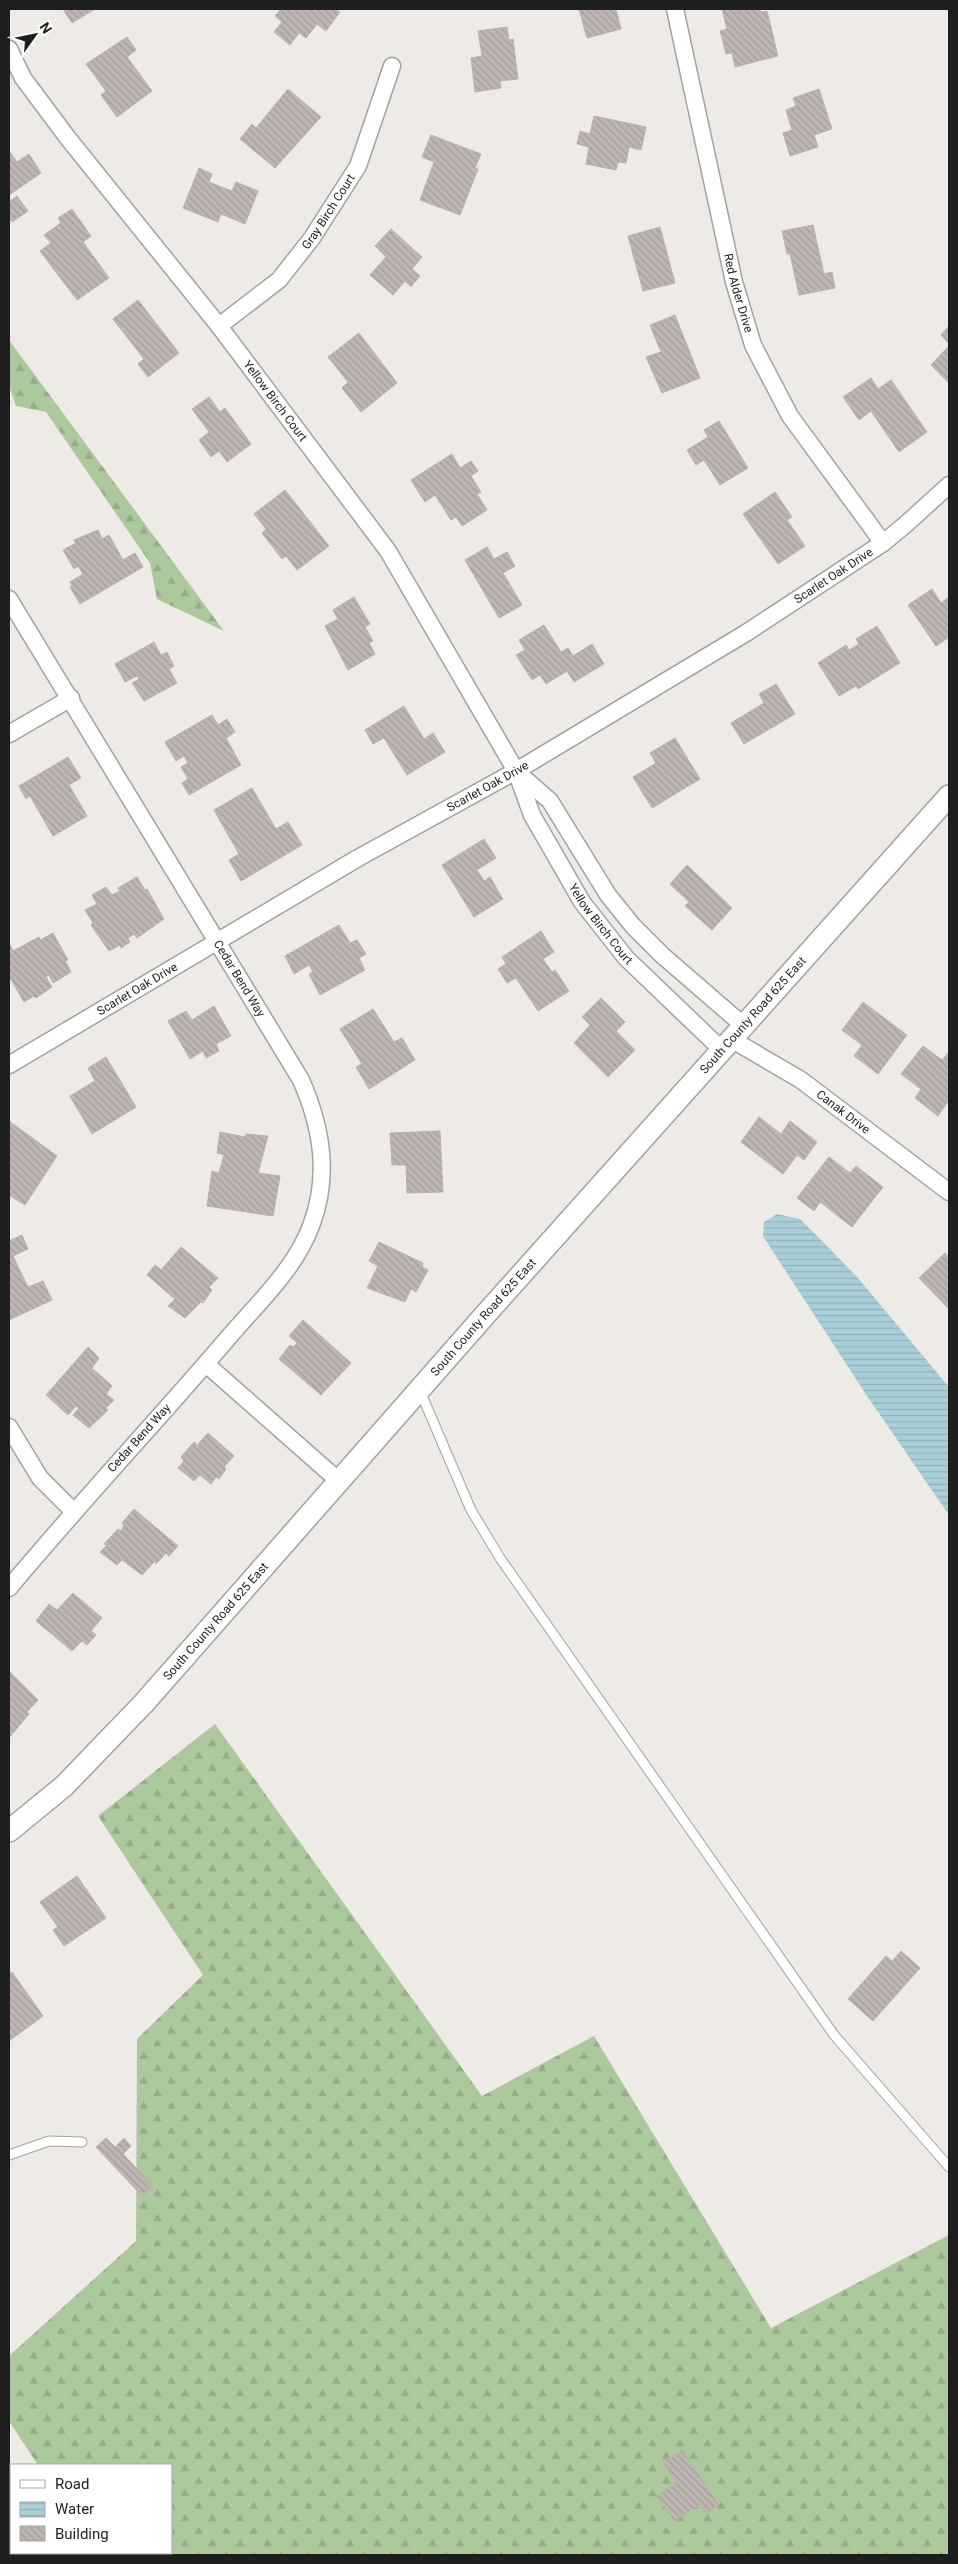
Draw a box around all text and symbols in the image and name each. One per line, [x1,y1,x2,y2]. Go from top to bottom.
north arrow [10,10,60,60]
text: N [36,19,55,36]
street label: Gray Birch Court [299,171,358,252]
street label: Red Alder Drive [721,252,756,334]
street label: Yellow Birch Court [240,358,310,444]
street label: Scarlet Oak Drive [792,545,875,606]
street label: Scarlet Oak Drive [445,758,531,815]
street label: Yellow Birch Court [566,881,635,967]
street label: Cedar Bend Way [211,938,268,1020]
street label: South County Road 625 East [697,954,809,1077]
street label: Scarlet Oak Drive [94,960,180,1018]
street label: Canak Drive [814,1087,873,1137]
street label: South County Road 625 East [428,1256,539,1379]
street label: Cedar Bend Way [105,1401,174,1475]
street label: South County Road 625 East [160,1560,271,1683]
legend [10,2464,172,2554]
text: Road [55,2475,89,2493]
text: Water [55,2500,94,2518]
text: Building [55,2525,109,2543]

